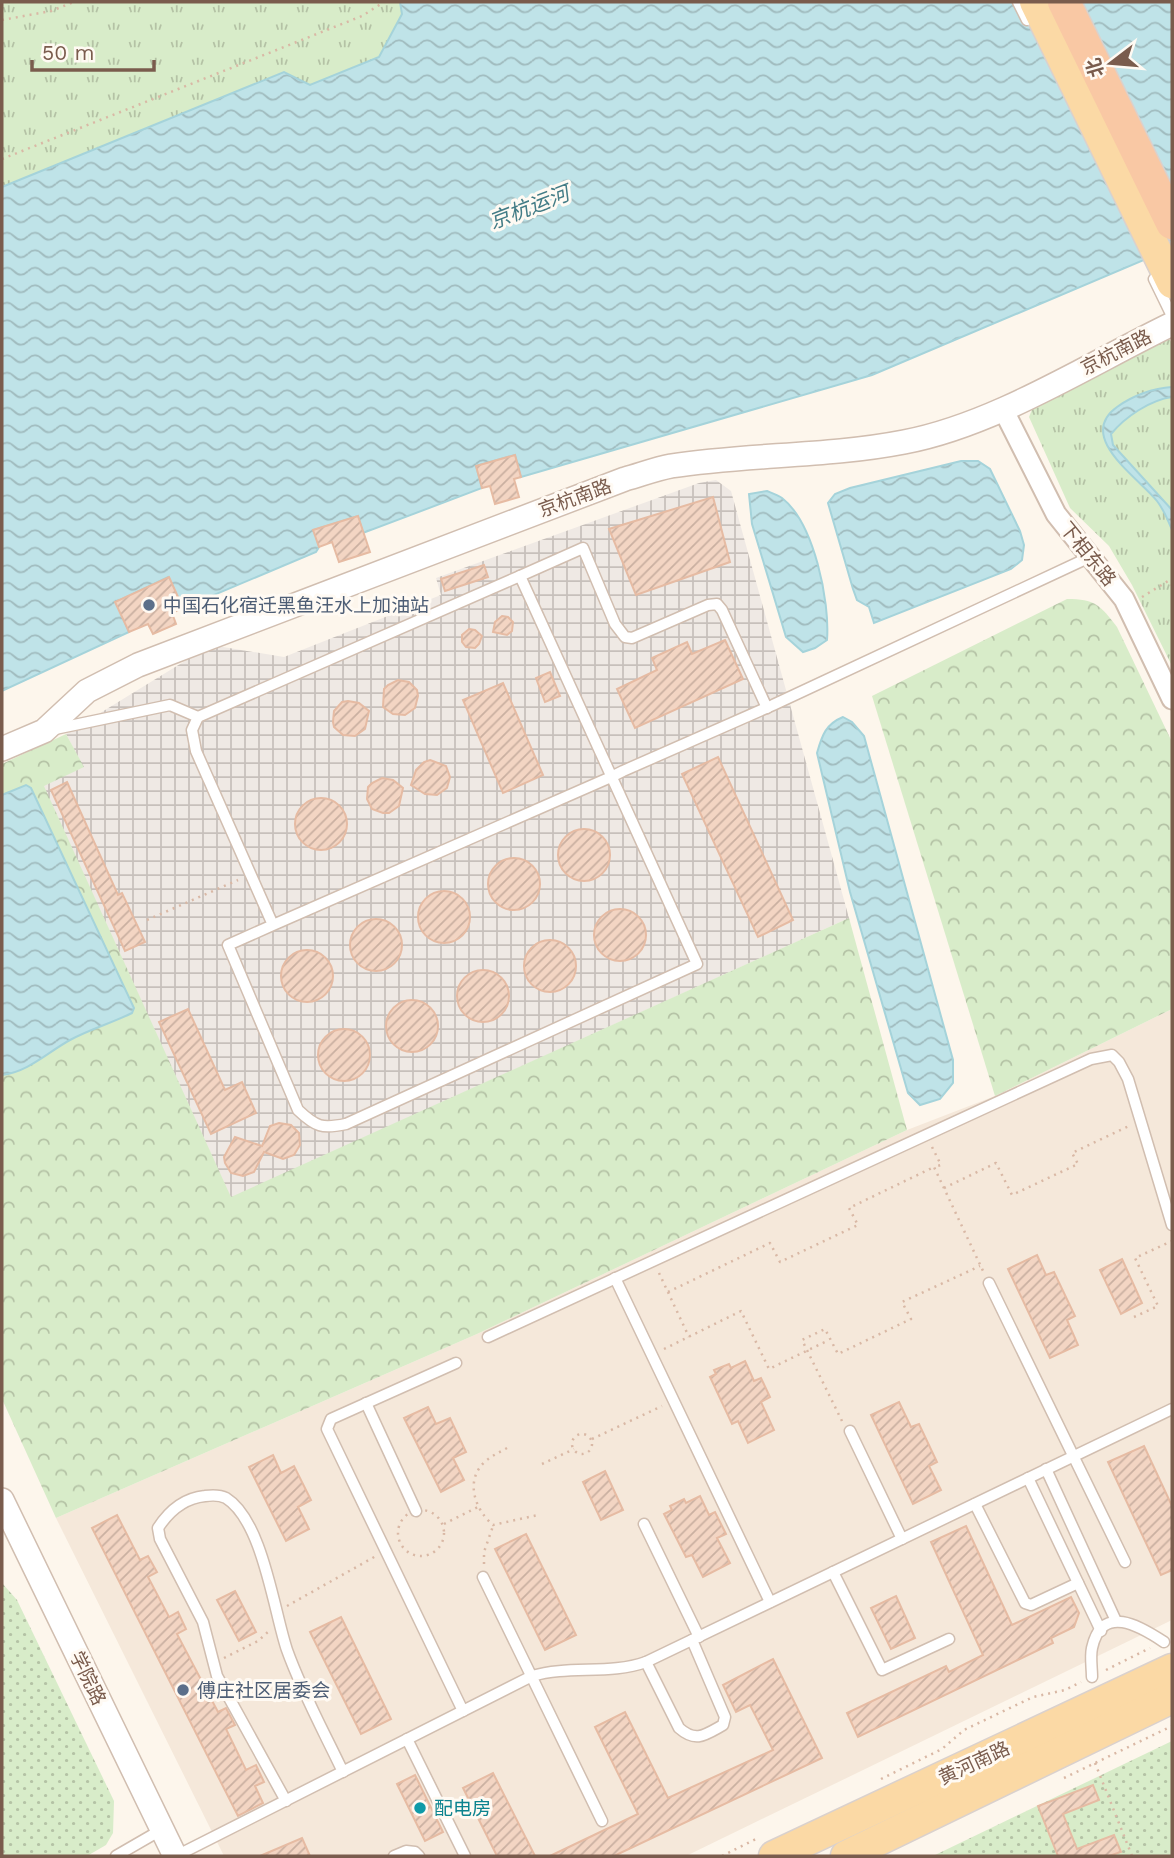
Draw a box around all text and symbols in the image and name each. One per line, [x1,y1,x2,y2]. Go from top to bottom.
scale bar [32,28,154,72]
north arrow [1076,28,1146,98]
text: 50 m [42,40,94,65]
text: 北 [1081,55,1109,80]
water label: 京杭运河 [485,179,576,234]
street label: 京杭南路 [1077,324,1155,380]
street label: 京杭南路 [535,474,615,522]
street label: 下相东路 [1055,517,1121,591]
place label: 中国石化宿迁黑鱼汪水上加油站 [163,594,429,617]
marker: 中国石化宿迁黑鱼汪水上加油站 [141,597,157,613]
street label: 学院路 [65,1647,111,1709]
place label: 傅庄社区居委会 [197,1679,330,1702]
marker: 傅庄社区居委会 [175,1682,191,1698]
street label: 黄河南路 [935,1737,1013,1789]
place label: 配电房 [434,1797,491,1820]
marker: 配电房 [412,1800,428,1816]

